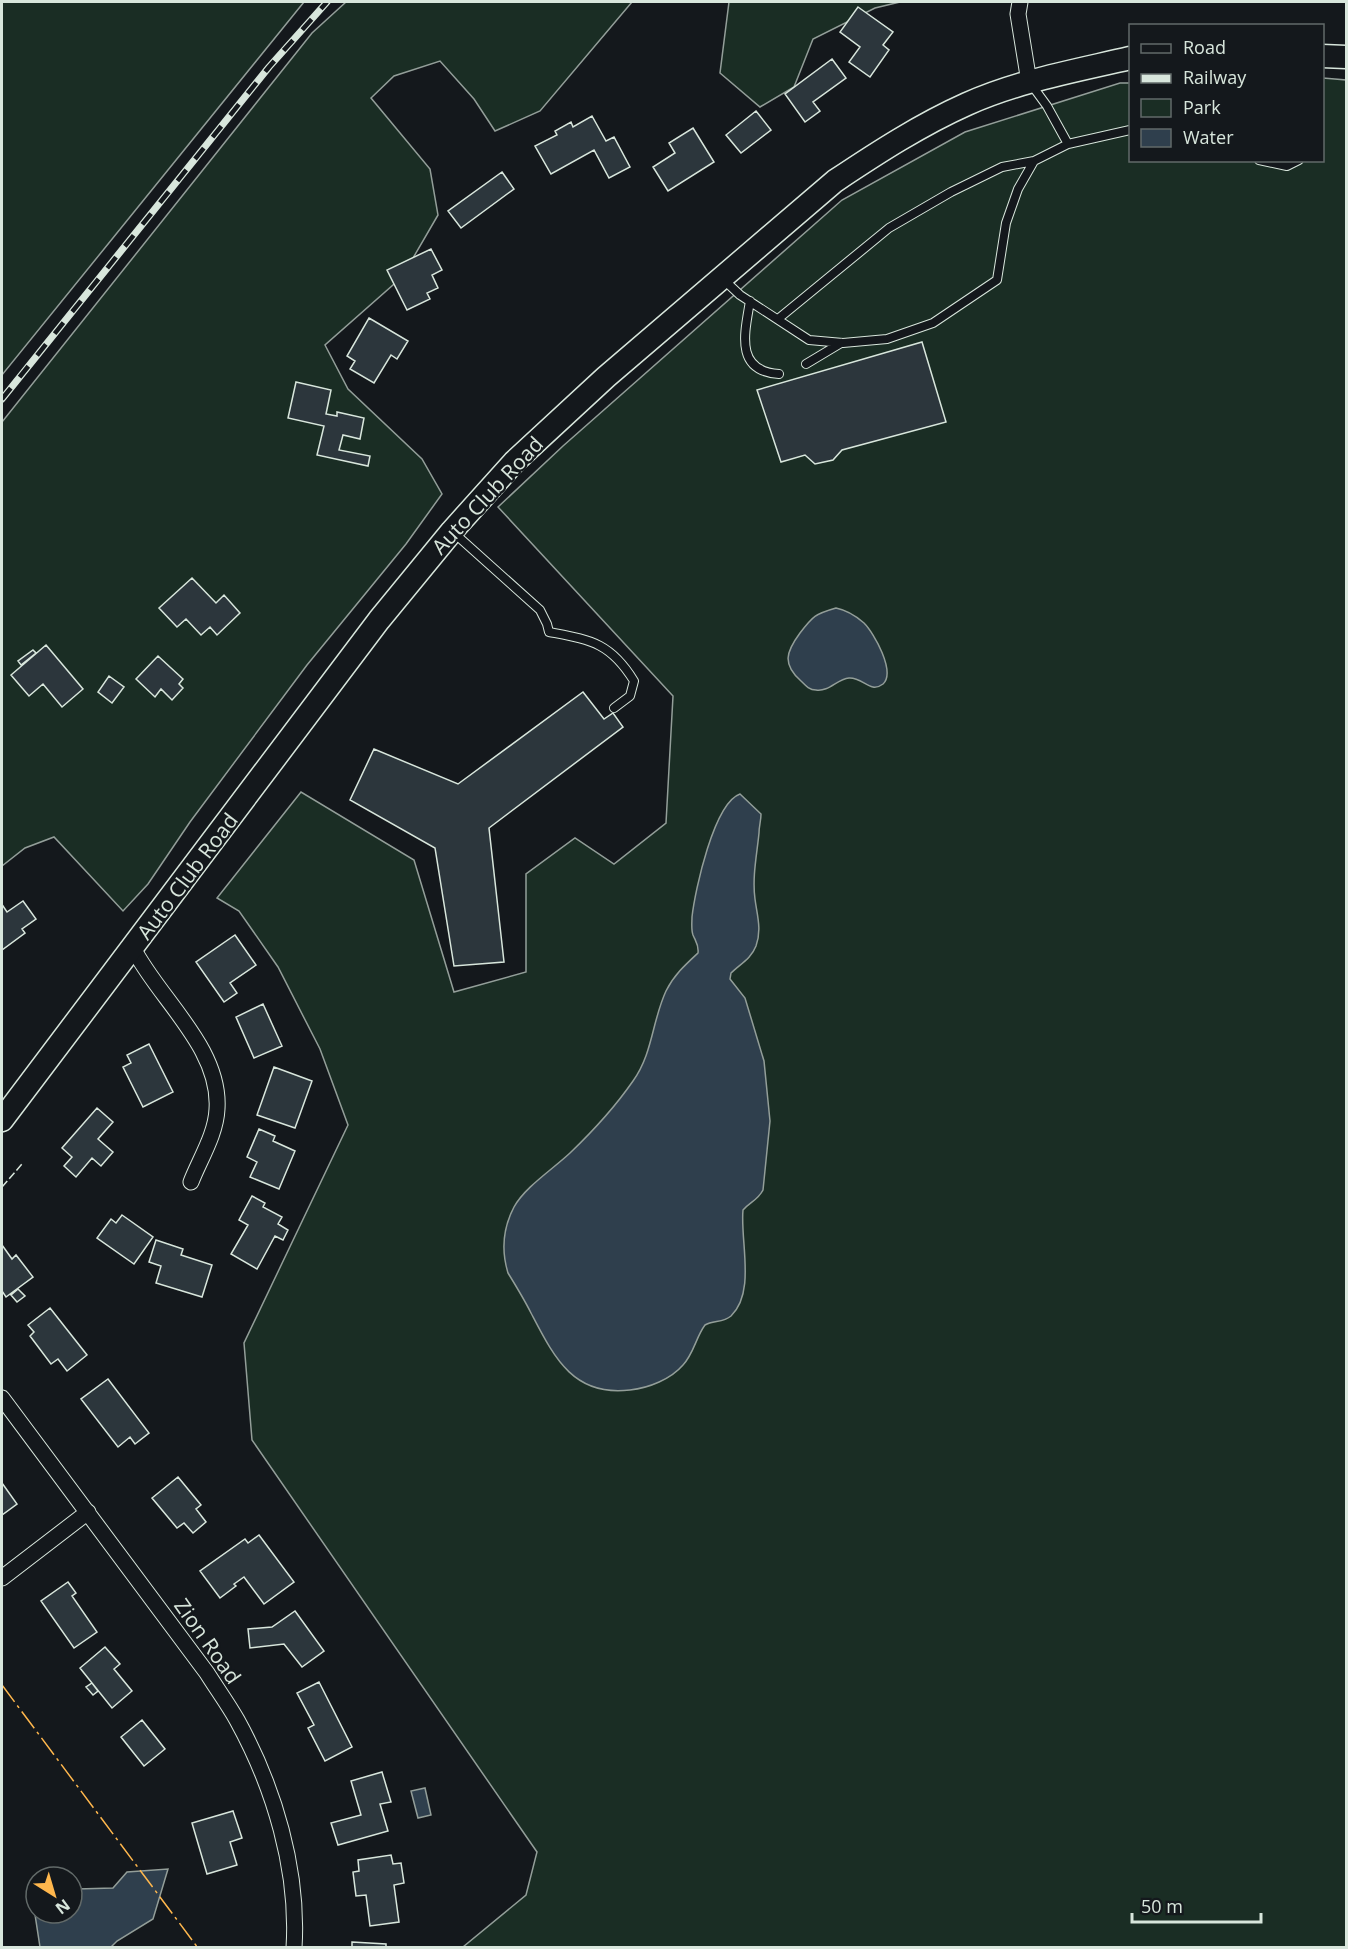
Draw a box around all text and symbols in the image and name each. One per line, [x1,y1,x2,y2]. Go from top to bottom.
legend [1129,24,1324,162]
text: Road [1183,35,1226,59]
text: Railway [1183,65,1247,89]
text: Park [1183,95,1221,119]
text: Water [1183,125,1234,149]
street label: Auto Club Road [425,430,549,560]
street label: Auto Club Road [130,807,244,945]
street label: Zion Road [168,1593,248,1689]
north arrow [24,1865,84,1925]
scale bar [1132,1886,1261,1924]
text: N [51,1894,75,1920]
text: 50 m [1141,1894,1183,1918]

